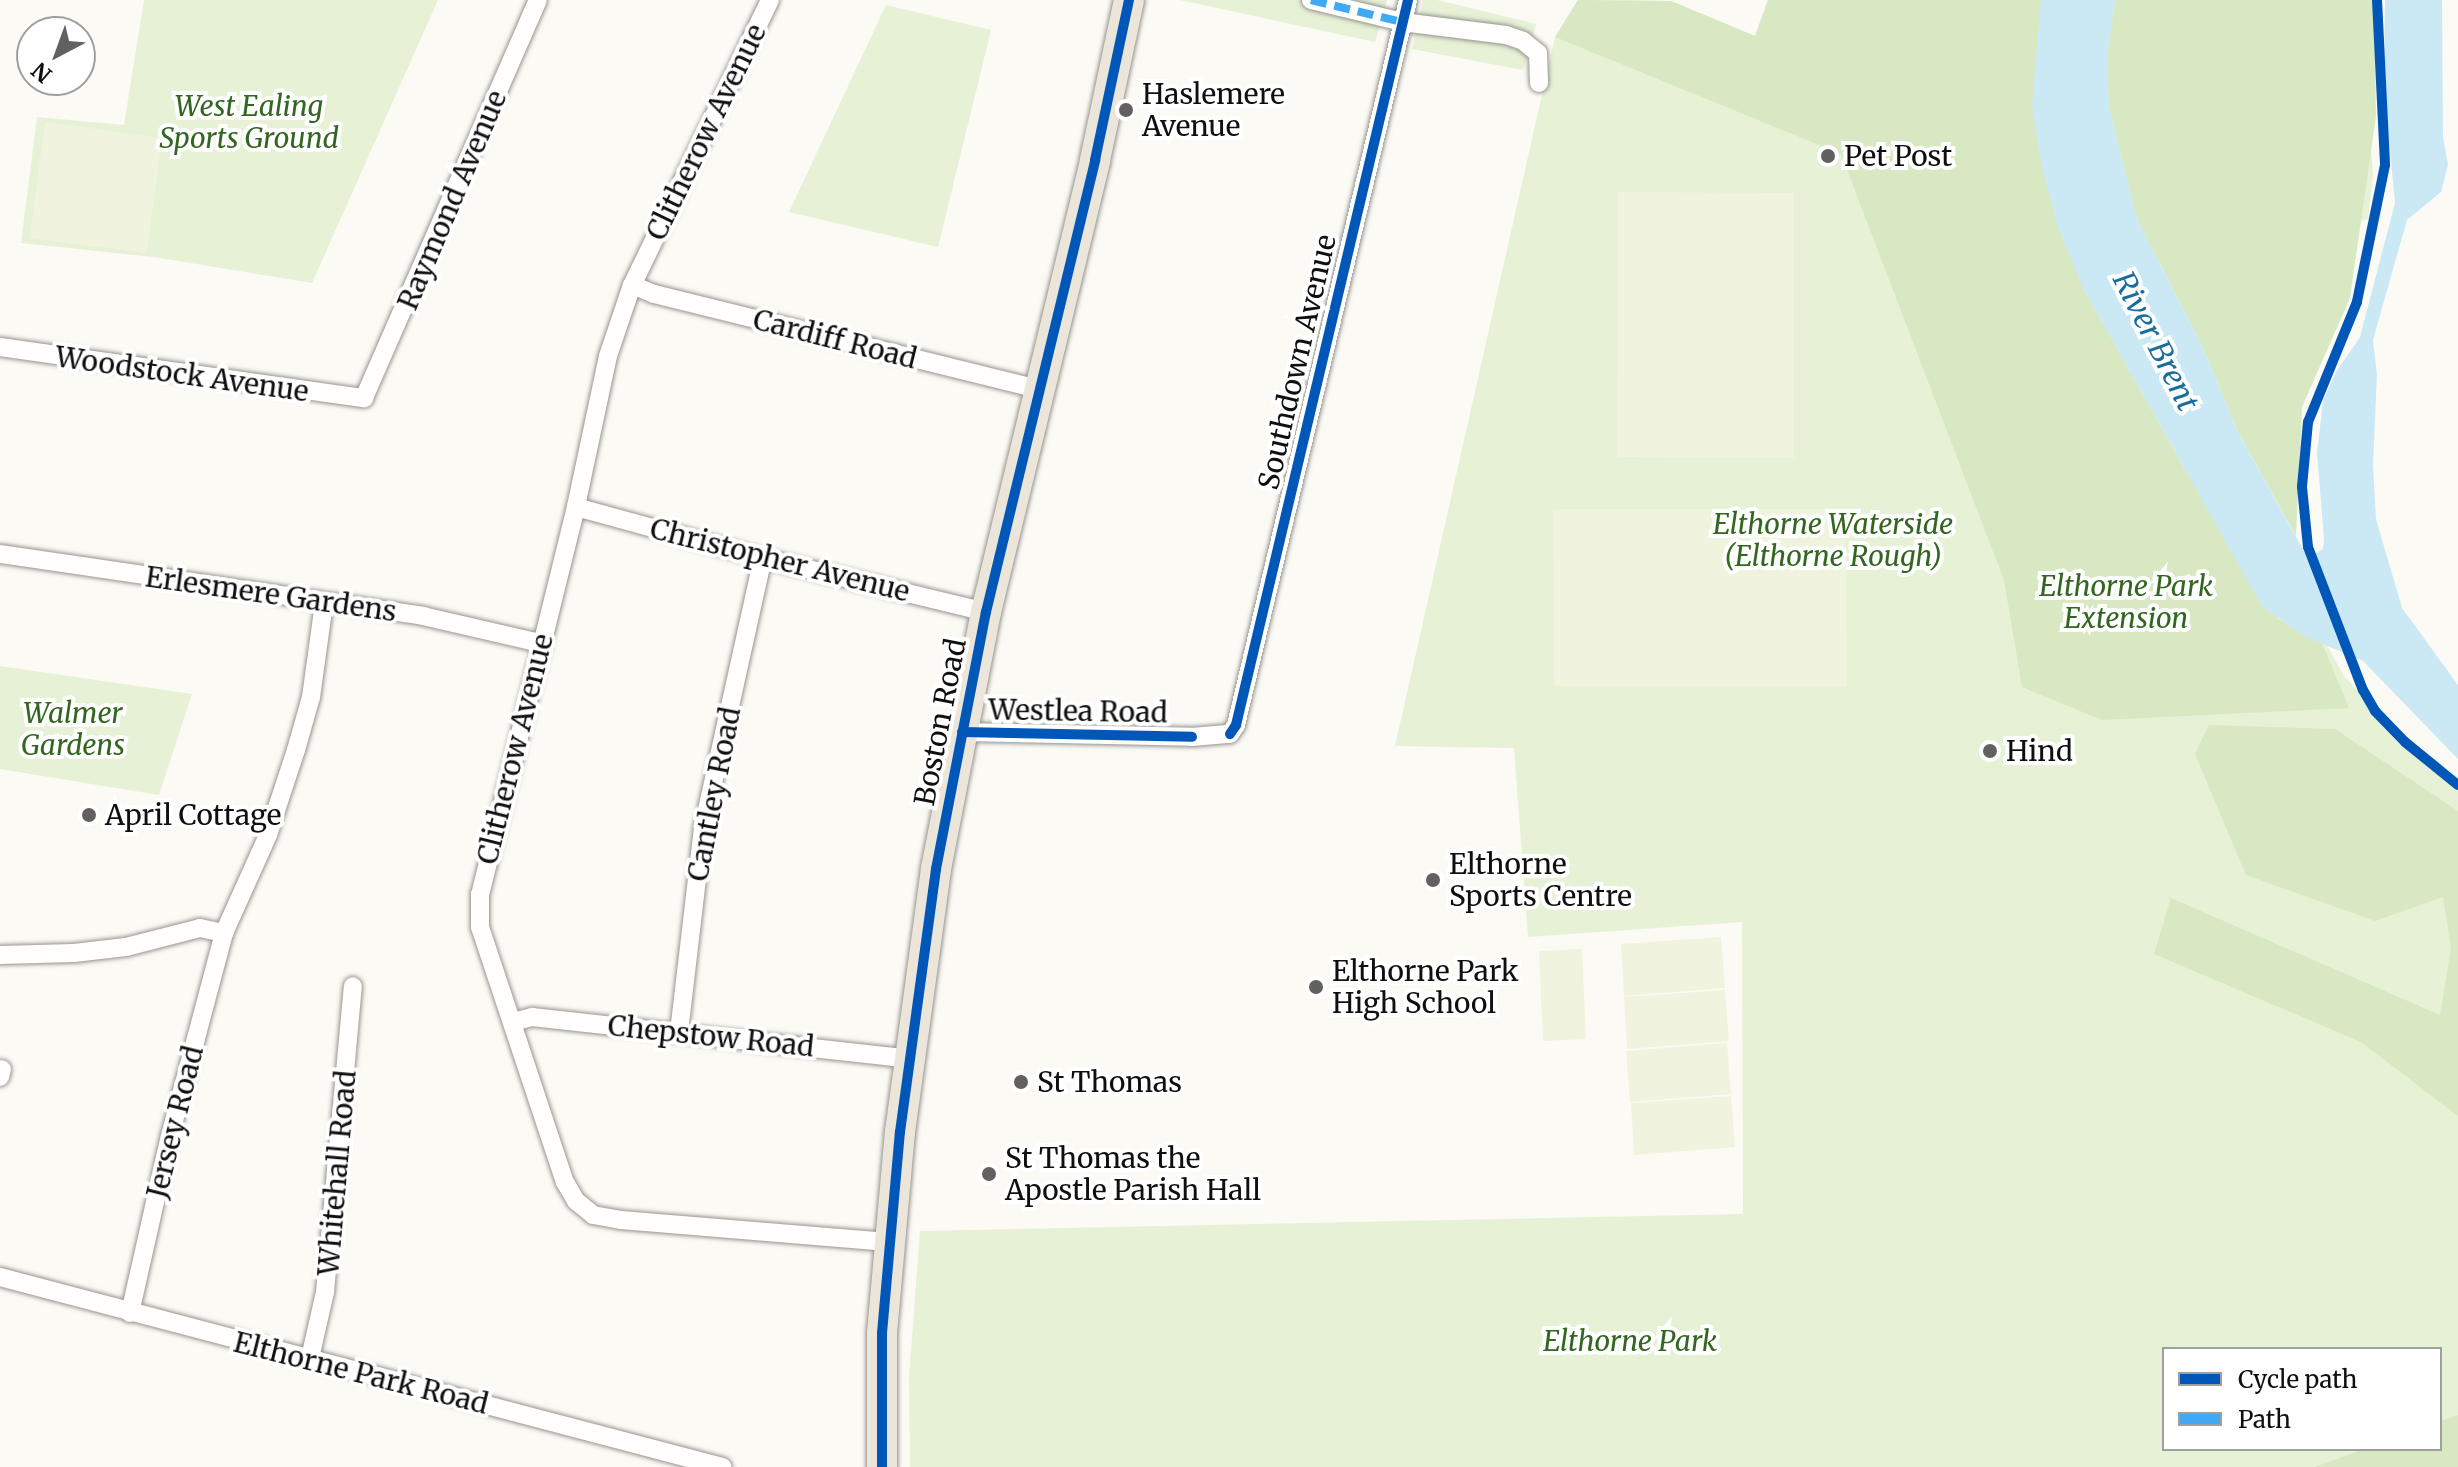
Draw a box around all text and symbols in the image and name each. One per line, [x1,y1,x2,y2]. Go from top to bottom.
north arrow [16,16,96,96]
street label: Clitherow Avenue [639,19,773,245]
text: N [26,56,57,89]
place label: Haslemere Avenue [1142,77,1285,143]
street label: Raymond Avenue [391,85,513,315]
park label: West Ealing Sports Ground [159,89,339,155]
marker: Haslemere Avenue [1117,101,1135,119]
place label: Pet Post [1844,139,1952,173]
marker: Pet Post [1819,147,1837,165]
street label: Southdown Avenue [1251,231,1343,493]
water label: River Brent [2106,265,2206,417]
street label: Cardiff Road [750,302,920,376]
street label: Woodstock Avenue [53,340,311,408]
park label: Elthorne Waterside (Elthorne Rough) [1713,507,1953,573]
street label: Christopher Avenue [647,511,913,609]
street label: Erlesmere Gardens [143,560,399,628]
park label: Elthorne Park Extension [2039,569,2213,635]
street label: Clitherow Avenue [470,630,560,868]
street label: Boston Road [907,636,973,808]
street label: Westlea Road [988,693,1168,729]
park label: Walmer Gardens [21,696,125,762]
street label: Cantley Road [681,704,747,884]
place label: Hind [2006,734,2073,768]
marker: Hind [1981,742,1999,760]
place label: April Cottage [105,798,281,832]
marker: April Cottage [80,806,98,824]
place label: Elthorne Sports Centre [1449,847,1632,913]
marker: Elthorne Sports Centre [1424,871,1442,889]
place label: Elthorne Park High School [1332,954,1518,1020]
marker: Elthorne Park High School [1307,978,1325,996]
street label: Chepstow Road [606,1008,816,1064]
street label: Jersey Road [140,1042,210,1202]
place label: St Thomas [1037,1065,1182,1099]
street label: Whitehall Road [311,1069,363,1277]
marker: St Thomas [1012,1073,1030,1091]
place label: St Thomas the Apostle Parish Hall [1005,1141,1261,1207]
marker: St Thomas the Apostle Parish Hall [980,1165,998,1183]
park label: Elthorne Park [1543,1324,1717,1358]
street label: Elthorne Park Road [230,1325,492,1421]
legend [2162,1347,2442,1451]
text: Cycle path [2238,1364,2357,1395]
text: Path [2238,1404,2291,1435]

